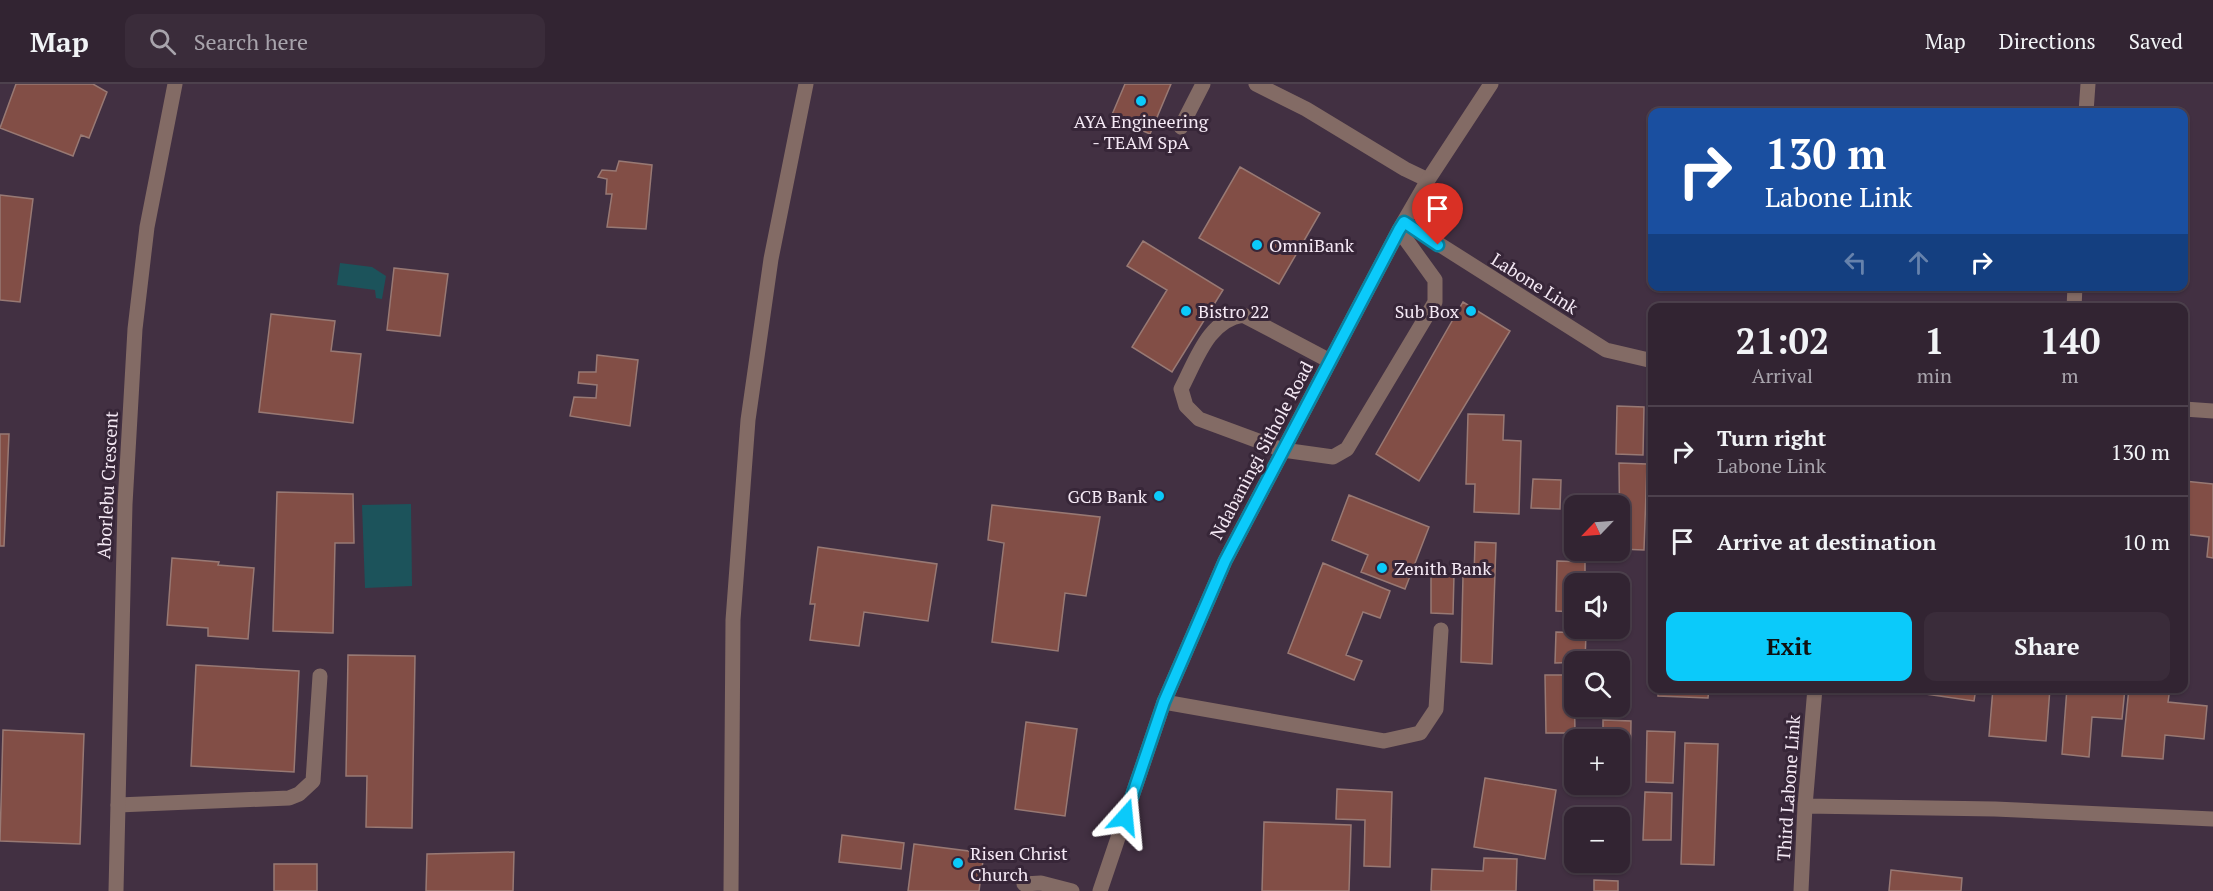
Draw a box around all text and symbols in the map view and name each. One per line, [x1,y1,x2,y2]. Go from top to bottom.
search box [125,14,545,68]
text: Map [30,23,89,60]
icon: search [146,25,179,58]
text: Search here [194,27,308,56]
text: Map [1925,27,1966,55]
text: Directions [1999,27,2096,55]
text: Saved [2129,27,2183,55]
marker: AYA Engineering - TEAM SpA [1134,94,1148,108]
place label: AYA Engineering - TEAM SpA [1074,109,1209,154]
text: 130 m [1765,125,1886,181]
icon: right [1666,132,1744,210]
text: Labone Link [1765,179,1912,215]
pin [1412,183,1463,245]
icon: arrive [1421,192,1454,225]
place label: OmniBank [1269,233,1355,257]
marker: OmniBank [1250,238,1264,252]
icon: left [1839,246,1872,279]
icon: ahead [1902,246,1935,279]
icon: right [1965,246,1998,279]
street label: Labone Link [1487,247,1584,320]
place label: Bistro 22 [1198,299,1269,323]
place label: Sub Box [1395,299,1460,323]
marker: Bistro 22 [1179,304,1193,318]
marker: Sub Box [1464,304,1478,318]
text: 21:02 [1736,317,1829,364]
text: 1 [1924,317,1945,364]
text: 140 [2039,317,2100,364]
street label: Ndabaningi Sithole Road [1204,357,1318,543]
text: Arrival [1752,362,1813,389]
text: min [1917,362,1952,389]
text: m [2061,362,2079,389]
street label: Aborlebu Crescent [91,410,123,559]
text: Turn right [1717,423,1826,452]
icon: right [1666,435,1699,468]
text: 130 m [2110,437,2170,466]
text: Labone Link [1717,452,1826,479]
place label: GCB Bank [1067,484,1148,508]
marker: GCB Bank [1152,489,1166,503]
north arrow [1564,495,1630,561]
map controls [1564,495,1630,873]
icon: arrive [1666,525,1699,558]
text: Arrive at destination [1717,527,1936,556]
text: 10 m [2122,527,2170,556]
place label: Zenith Bank [1394,556,1492,580]
marker: Zenith Bank [1375,561,1389,575]
button: sound [1564,573,1630,639]
button: Exit [1666,612,1912,681]
button: Share [1924,612,2170,681]
button: search [1564,651,1630,717]
street label: Third Labone Link [1771,713,1805,862]
button: + [1564,729,1630,795]
position arrow [1093,785,1157,849]
button: − [1564,807,1630,873]
place label: Risen Christ Church [970,841,1068,886]
marker: Risen Christ Church [951,856,965,870]

